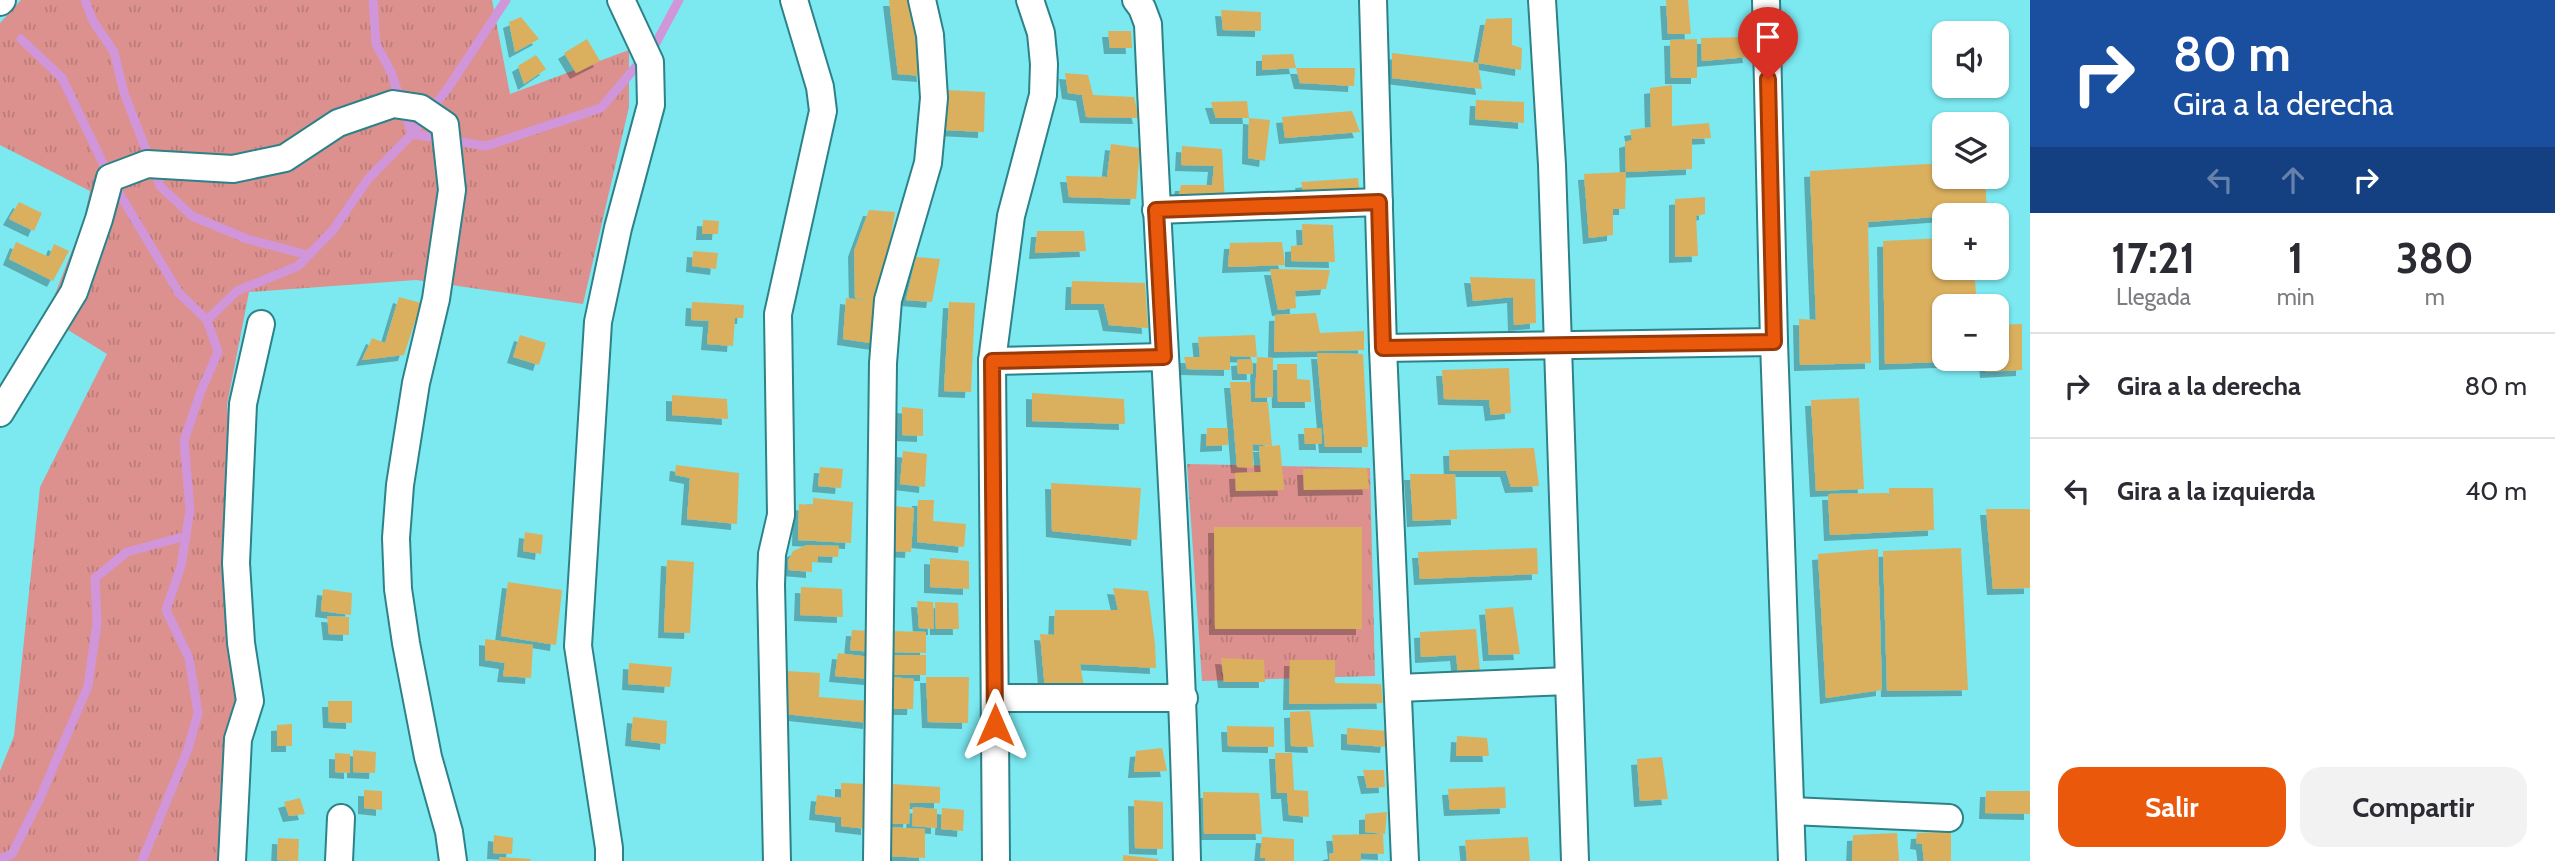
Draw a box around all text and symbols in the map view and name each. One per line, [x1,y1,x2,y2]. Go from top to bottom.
pin [1738,7,1798,79]
icon: arrive [1749,18,1787,56]
map controls [1932,21,2009,371]
button: sound [1932,21,2009,98]
text: 80 m [2173,24,2291,83]
icon: right [2058,28,2149,119]
text: Gira a la derecha [2173,84,2394,123]
button: layers [1932,112,2009,189]
icon: left [2201,161,2239,199]
icon: ahead [2274,161,2312,199]
icon: right [2347,161,2385,199]
button: + [1932,203,2009,280]
text: 17:21 [2111,232,2195,284]
text: 1 [2288,232,2303,284]
text: 380 [2396,232,2474,284]
text: Llegada [2116,283,2191,311]
text: min [2277,283,2315,311]
text: m [2425,283,2445,311]
button: − [1932,294,2009,371]
icon: right [2058,367,2096,405]
text: Gira a la derecha [2117,370,2301,402]
text: 80 m [2464,370,2527,402]
icon: left [2058,472,2096,510]
text: Gira a la izquierda [2117,475,2315,507]
text: 40 m [2465,475,2527,507]
position arrow [958,688,1032,762]
button: Salir [2058,767,2286,847]
button: Compartir [2300,767,2527,847]

